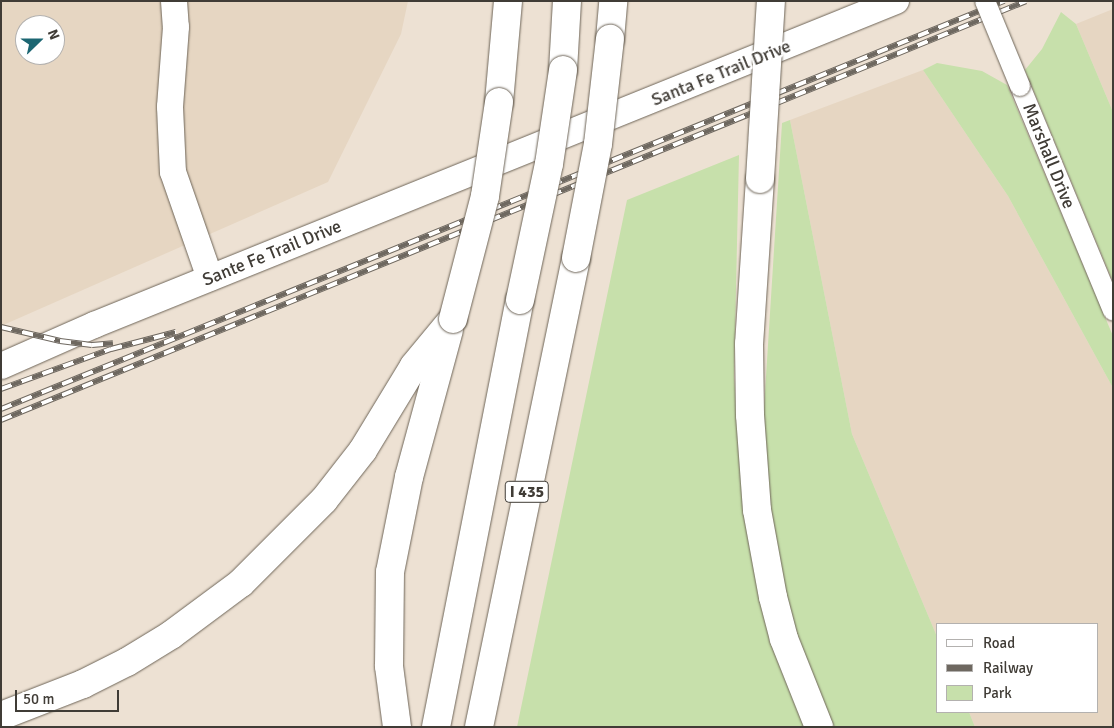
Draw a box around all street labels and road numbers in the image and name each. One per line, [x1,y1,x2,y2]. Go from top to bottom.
street label: Santa Fe Trail Drive [648,35,794,111]
street label: Marshall Drive [1018,100,1080,212]
street label: Sante Fe Trail Drive [199,215,345,291]
road number: I 435 [504,478,550,506]

